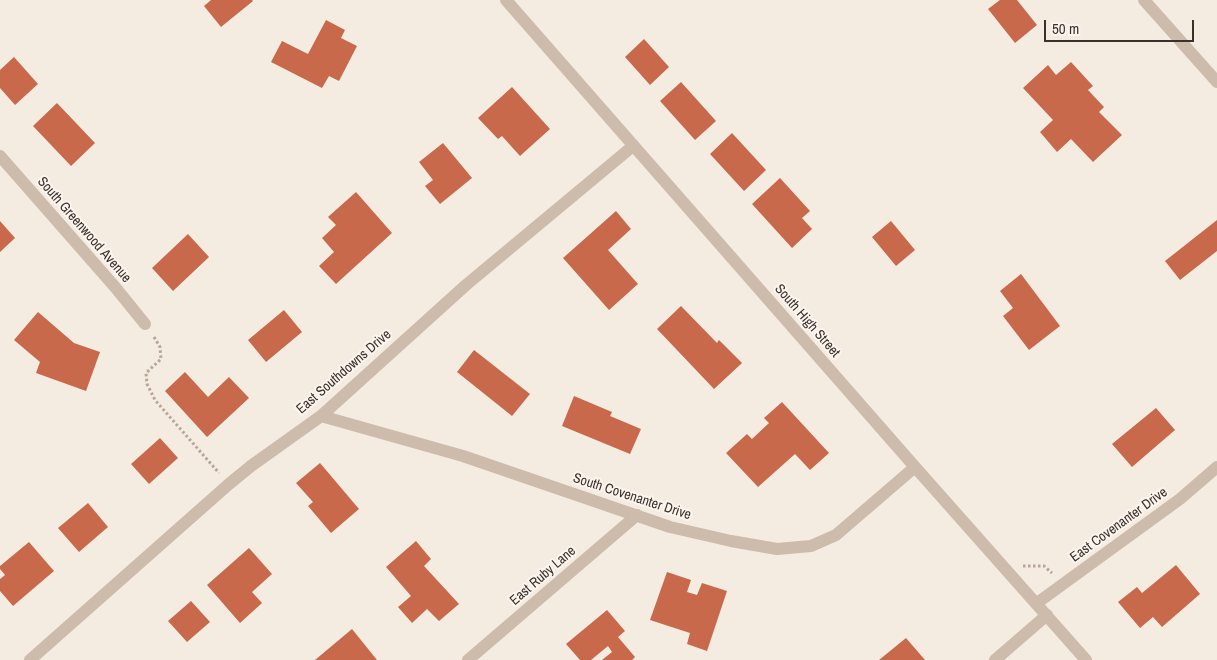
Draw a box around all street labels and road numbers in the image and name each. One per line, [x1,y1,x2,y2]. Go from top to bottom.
street label: South Greenwood Avenue [34,174,134,286]
street label: South High Street [771,281,843,361]
street label: East Southdowns Drive [293,326,395,418]
street label: South Covenanter Drive [571,470,693,524]
street label: East Covenanter Drive [1067,484,1171,566]
street label: East Ruby Lane [507,543,579,609]

